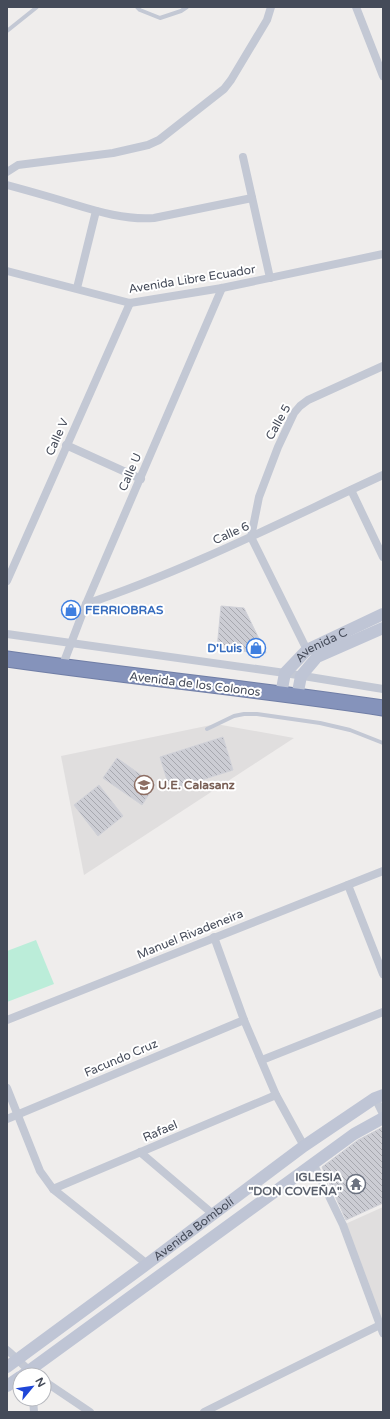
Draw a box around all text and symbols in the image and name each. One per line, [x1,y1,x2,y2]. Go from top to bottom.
street label: Avenida Libre Ecuador [127,262,257,296]
street label: Calle 5 [263,402,293,442]
street label: Calle V [43,416,72,458]
street label: Calle U [116,451,144,493]
street label: Calle 6 [211,519,251,547]
shop icon: FERRIOBRAS [60,599,82,621]
place label: FERRIOBRAS [85,603,164,617]
street label: Avenida C [292,625,349,665]
shop icon: D'Luis [245,637,267,659]
place label: D'Luis [207,641,242,655]
street label: Avenida de los Colonos [129,669,262,699]
school or university icon: U.E. Calasanz [133,774,155,796]
place label: U.E. Calasanz [158,778,235,792]
street label: Manuel Rivadeneira [135,906,245,962]
street label: Facundo Cruz [82,1036,160,1080]
street label: Rafael [141,1118,179,1144]
place label: IGLESIA "DON COVEÑA" [248,1170,342,1198]
temple icon: IGLESIA "DON COVEÑA" [345,1173,367,1195]
street label: Avenida Bombolí [151,1194,236,1264]
north arrow [12,1367,52,1407]
text: N [32,1375,48,1389]

